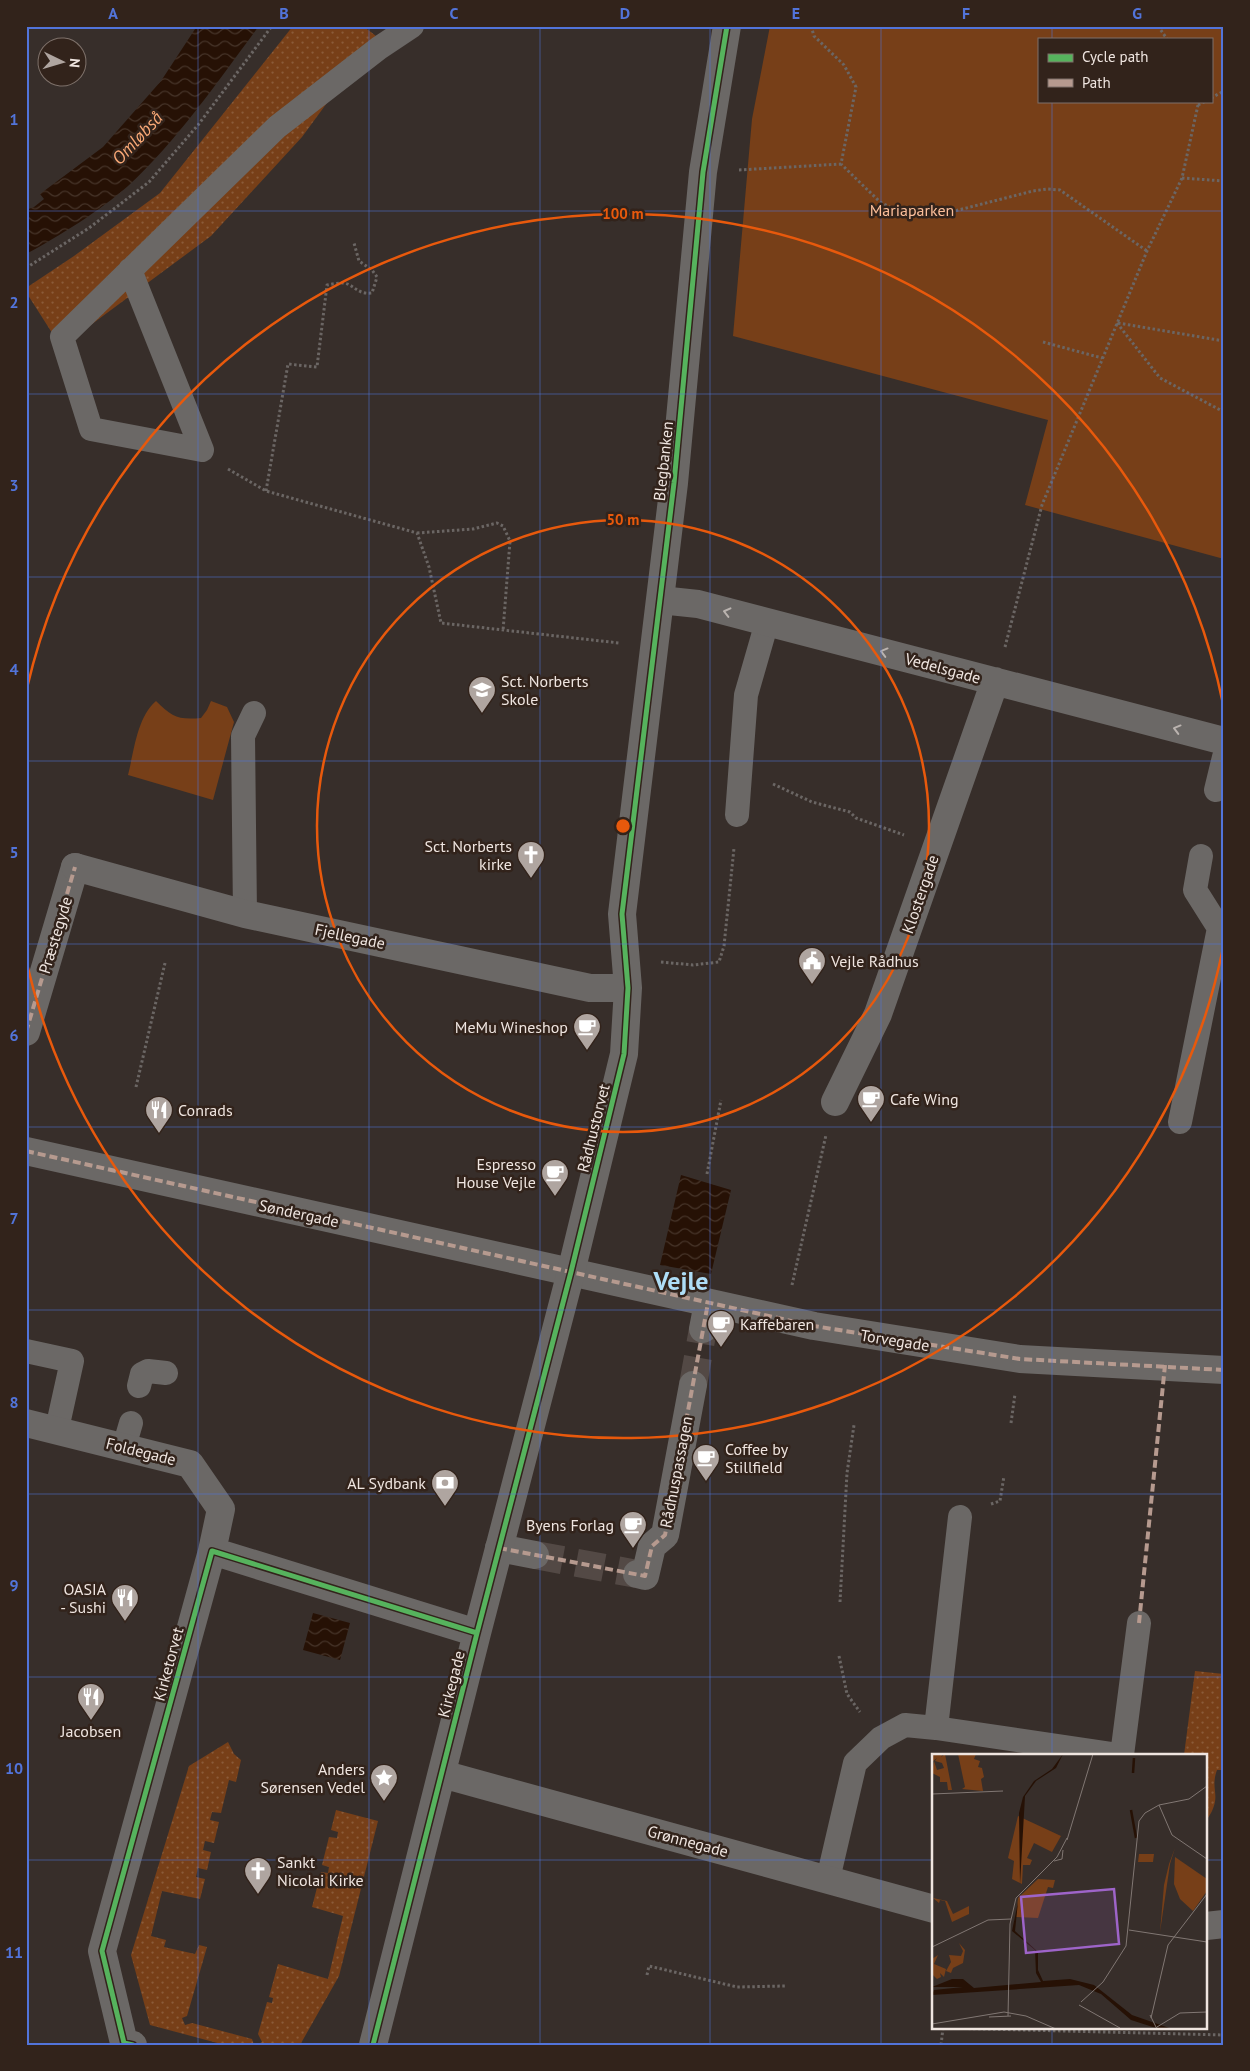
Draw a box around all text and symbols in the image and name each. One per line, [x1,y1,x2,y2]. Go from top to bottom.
text: A [108,3,118,23]
text: B [279,3,289,23]
text: C [450,3,459,23]
text: D [620,3,630,23]
text: E [792,3,800,23]
text: F [962,3,970,23]
text: G [1132,3,1142,23]
north arrow [38,38,88,88]
legend [1038,38,1212,102]
text: Cycle path [1082,47,1148,66]
text: N [66,58,84,69]
text: Path [1082,73,1111,92]
water label: Omløbså [107,106,168,169]
text: 1 [9,109,19,129]
park label: Mariaparken [870,200,954,220]
text: 100 m [602,204,644,223]
text: 2 [9,292,19,312]
street label: Blegbanken [649,420,677,502]
text: 3 [9,475,19,495]
text: 50 m [607,510,639,529]
one-way arrow [723,607,731,617]
one-way arrow [879,647,888,658]
street label: Vedelsgade [902,648,983,688]
text: 4 [9,659,19,679]
place label: Sct. Norberts Skole [501,671,589,709]
school or university icon: Sct. Norberts Skole [467,675,497,714]
one-way arrow [1172,724,1181,735]
centre of rings [614,817,632,835]
place label: Sct. Norberts kirke [425,836,512,874]
church icon: Sct. Norberts kirke [516,840,546,879]
text: 5 [9,842,19,862]
street label: Klostergade [897,852,943,936]
street label: Præstegyde [34,894,76,976]
street label: Fjellegade [313,919,387,953]
public building icon: Vejle Rådhus [797,946,827,985]
place label: Vejle Rådhus [830,951,919,971]
cafe icon: MeMu Wineshop [572,1012,602,1051]
place label: MeMu Wineshop [455,1017,568,1037]
text: 6 [9,1025,19,1045]
street label: Rådhustorvet [572,1081,614,1174]
cafe icon: Cafe Wing [856,1084,886,1123]
place label: Cafe Wing [890,1089,959,1109]
restaurant icon: Conrads [144,1095,174,1134]
place label: Conrads [178,1100,233,1120]
place label: Espresso House Vejle [456,1154,536,1192]
cafe icon: Espresso House Vejle [540,1158,570,1197]
street label: Søndergade [257,1195,341,1231]
text: 7 [9,1208,19,1228]
district label: Vejle [653,1264,708,1297]
cafe icon: Kaffebaren [706,1309,736,1348]
place label: Kaffebaren [740,1314,814,1334]
street label: Torvegade [859,1325,931,1355]
text: 8 [9,1392,19,1412]
street label: Rådhuspassagen [655,1414,697,1530]
street label: Foldegade [104,1433,178,1469]
place label: Coffee by Stillfield [725,1439,789,1477]
cafe icon: Coffee by Stillfield [691,1443,721,1482]
bank icon: AL Sydbank [430,1468,460,1507]
place label: AL Sydbank [347,1473,426,1493]
cafe icon: Byens Forlag [618,1510,648,1549]
place label: Byens Forlag [526,1515,614,1535]
text: 9 [9,1575,19,1595]
place label: OASIA - Sushi [60,1579,107,1617]
restaurant icon: OASIA - Sushi [110,1583,140,1622]
street label: Kirketorvet [149,1624,188,1703]
street label: Kirkegade [433,1648,469,1720]
restaurant icon: Jacobsen [76,1682,106,1721]
place label: Jacobsen [60,1721,121,1741]
inset map [932,1754,1208,2028]
text: 10 [5,1758,23,1778]
place label: Anders Sørensen Vedel [261,1759,365,1797]
place icon: Anders Sørensen Vedel [369,1763,399,1802]
street label: Grønnegade [646,1821,730,1861]
place label: Sankt Nicolai Kirke [277,1852,364,1890]
church icon: Sankt Nicolai Kirke [243,1856,273,1895]
text: 11 [5,1942,23,1962]

